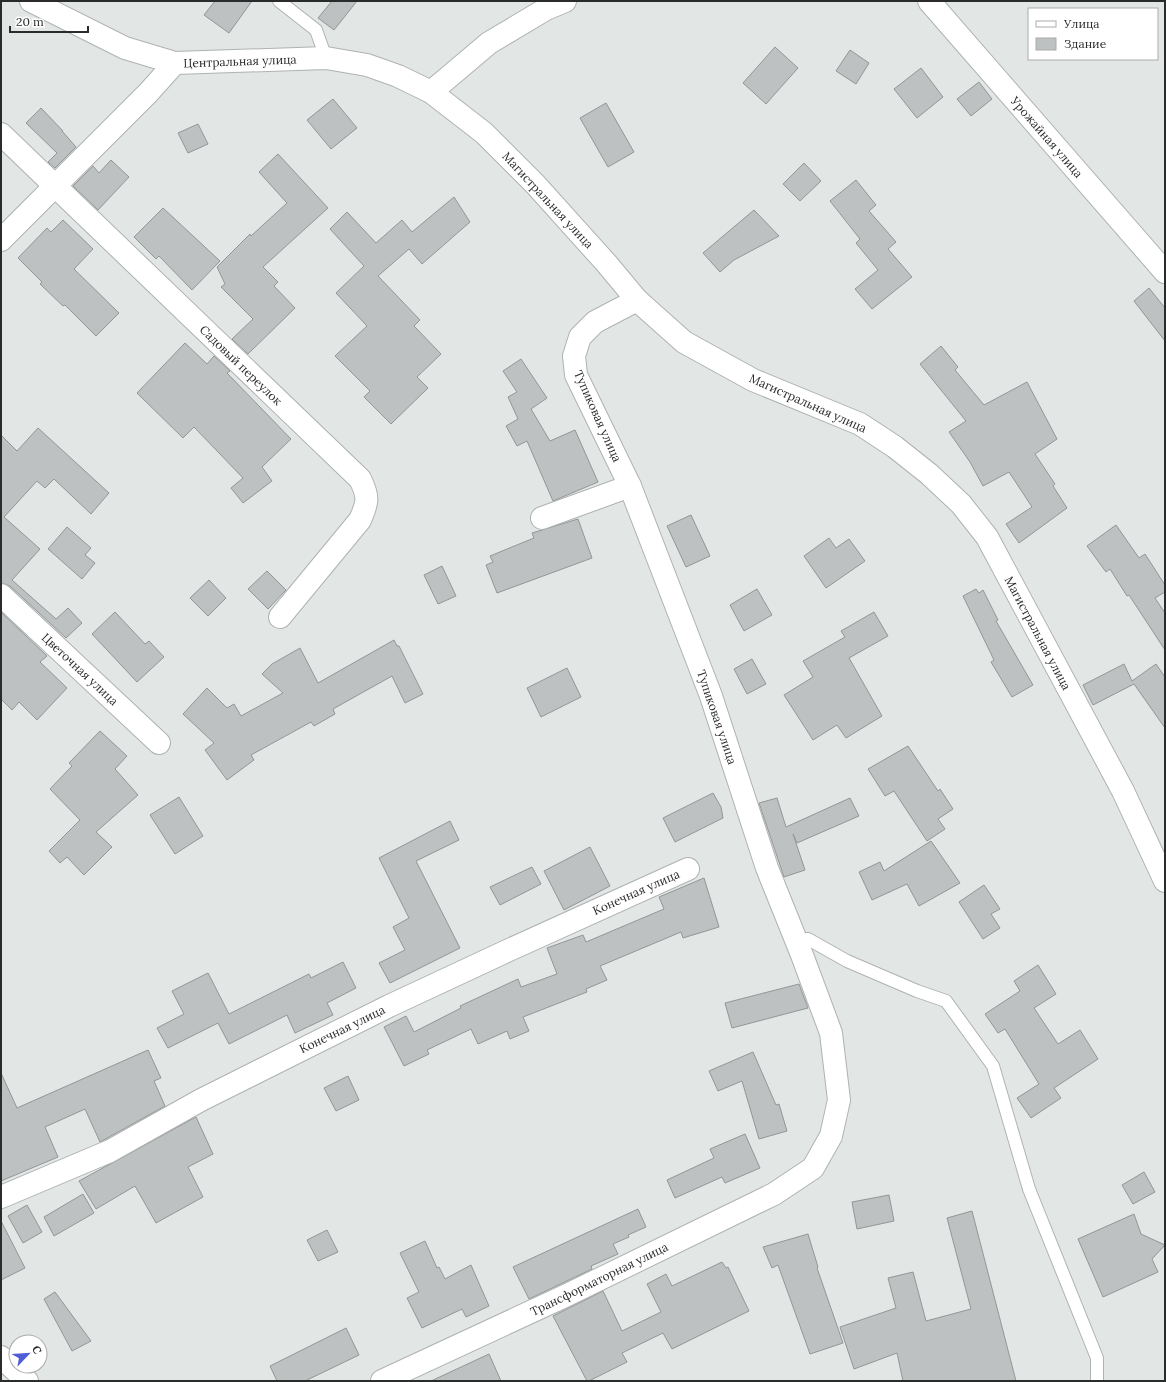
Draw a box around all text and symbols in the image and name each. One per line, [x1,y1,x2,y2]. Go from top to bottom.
scale bar [10,8,88,34]
legend [1028,8,1158,60]
text: 20 m [16,14,44,29]
text: Улица [1063,16,1100,31]
text: Здание [1064,36,1107,51]
street label: Центральная улица [183,52,297,70]
street label: Урожайная улица [1007,93,1086,181]
street label: Магистральная улица [499,149,597,251]
street label: Садовый переулок [197,322,286,409]
street label: Тупиковая улица [571,368,625,464]
street label: Магистральная улица [747,370,869,436]
street label: Магистральная улица [1002,574,1074,692]
street label: Цветочная улица [39,630,121,708]
street label: Тупиковая улица [694,668,740,766]
street label: Конечная улица [590,866,682,918]
street label: Конечная улица [297,1002,387,1056]
street label: Трансформаторная улица [528,1239,670,1319]
north arrow [8,1334,48,1374]
text: С [29,1343,45,1357]

